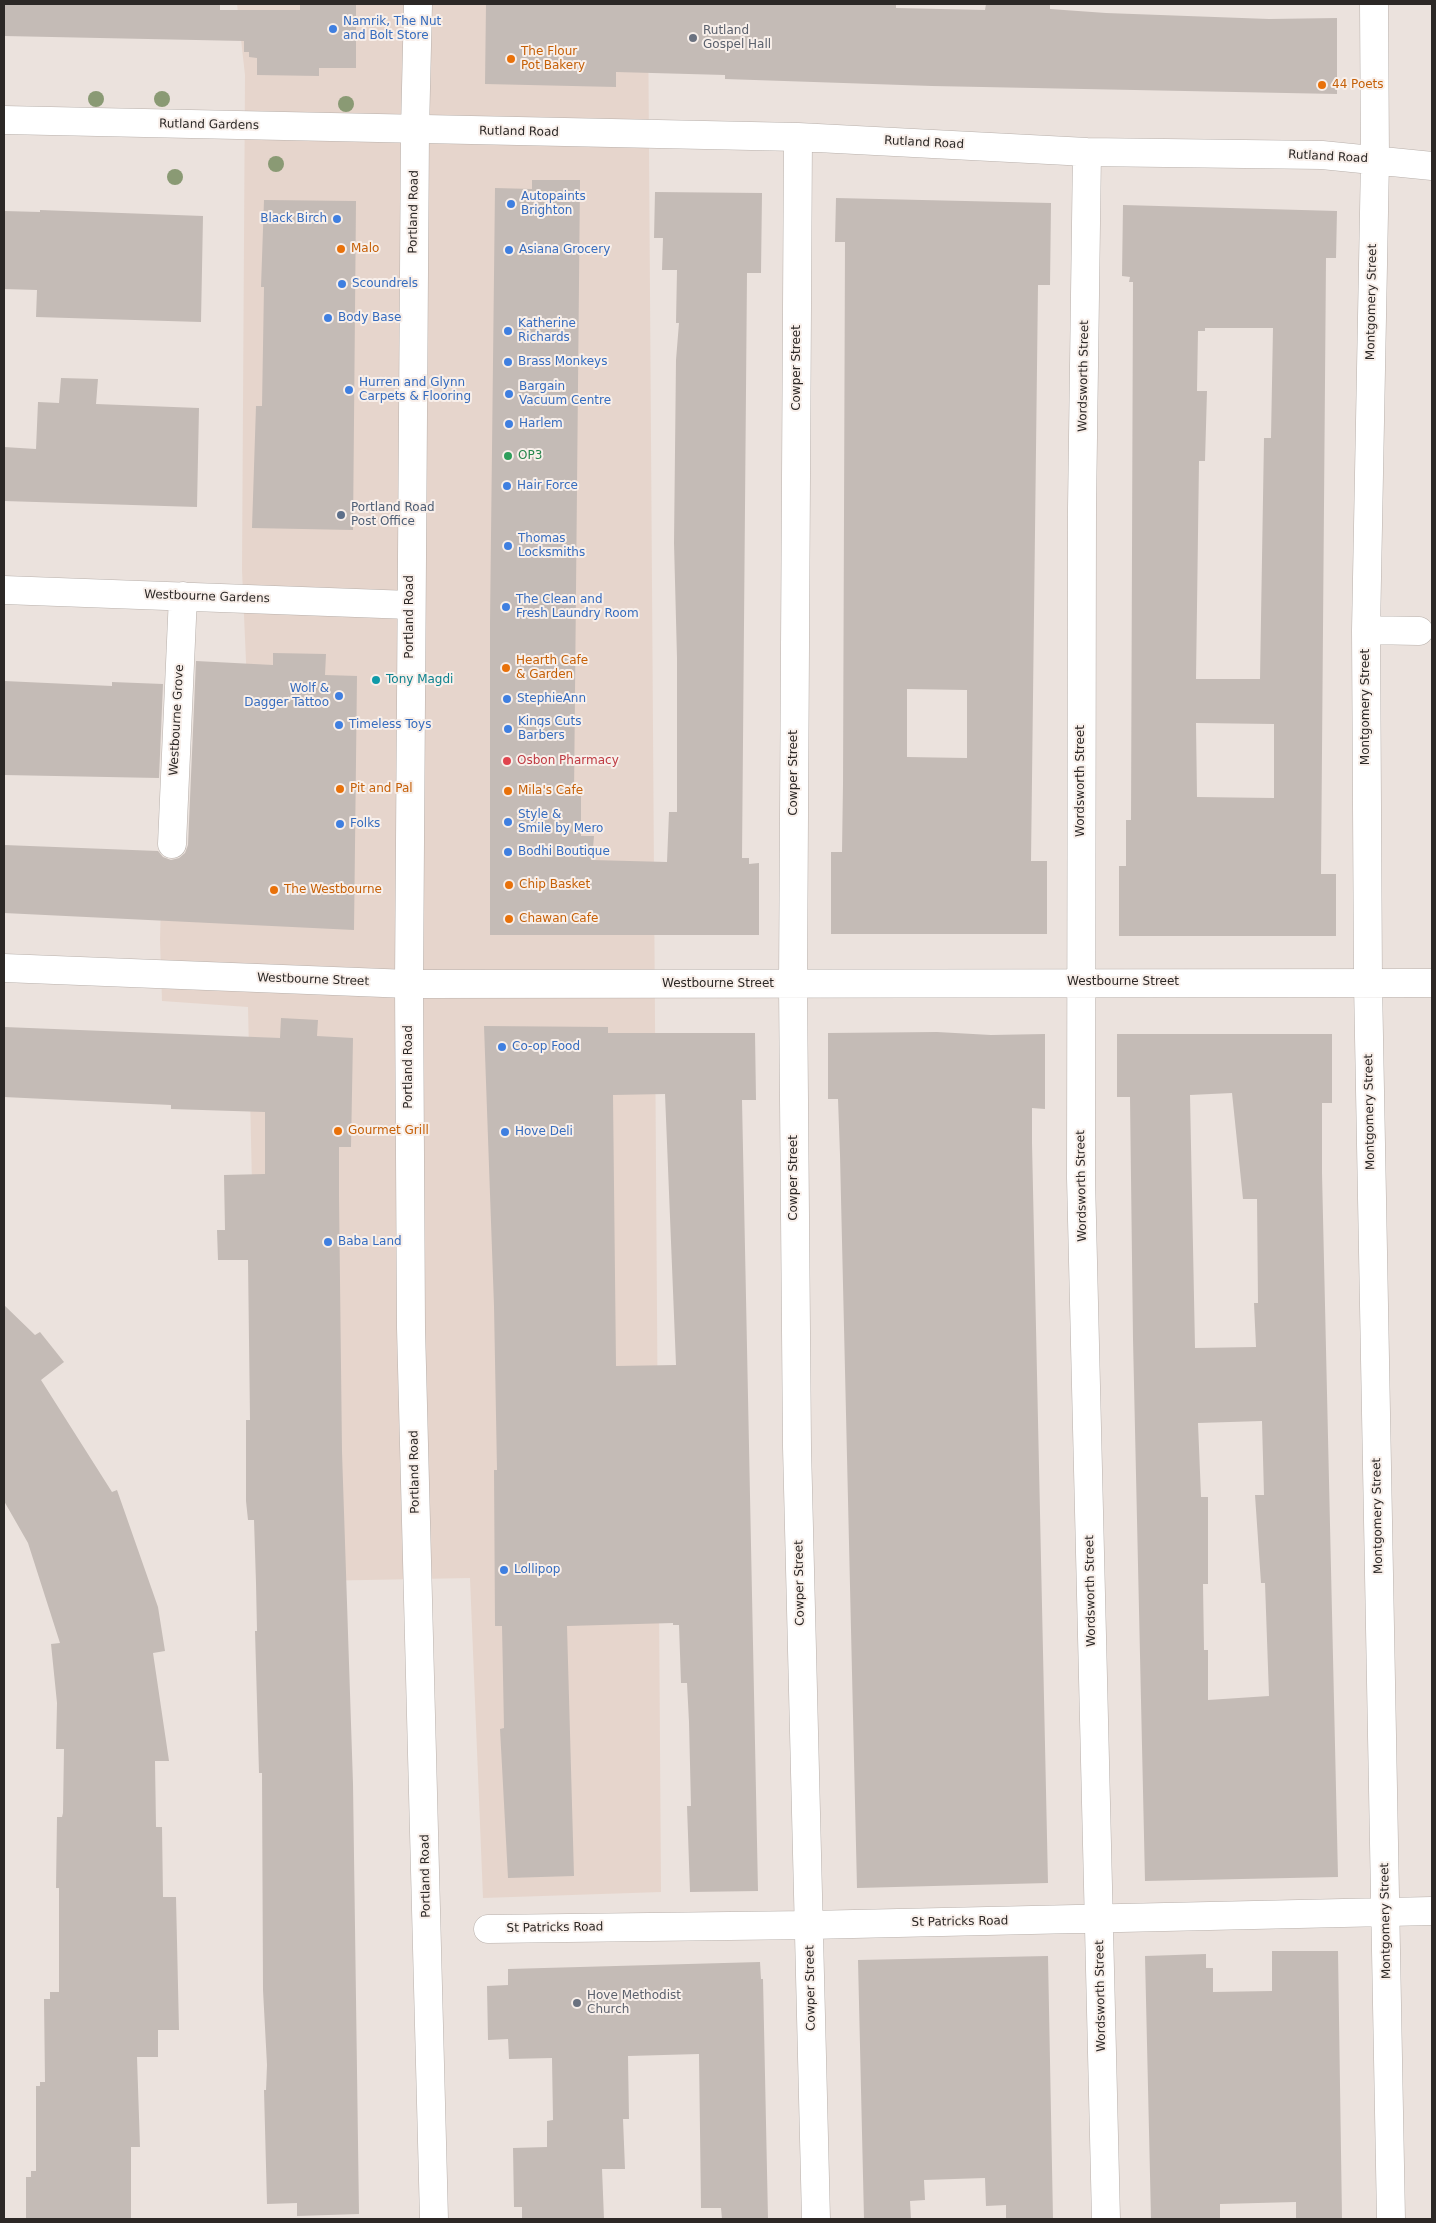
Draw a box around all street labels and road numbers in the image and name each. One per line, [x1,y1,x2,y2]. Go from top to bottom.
street label: Rutland Gardens [159,117,259,133]
street label: Rutland Road [479,124,559,140]
street label: Rutland Road [884,134,964,152]
street label: Rutland Road [1288,148,1368,166]
street label: Portland Road [406,170,422,254]
street label: Montgomery Street [1364,244,1380,360]
street label: Wordsworth Street [1076,320,1092,432]
street label: Cowper Street [790,325,804,411]
street label: Portland Road [403,575,417,659]
street label: Westbourne Gardens [144,588,270,606]
street label: Montgomery Street [1359,649,1373,765]
street label: Westbourne Grove [167,664,187,776]
street label: Wordsworth Street [1074,725,1088,837]
street label: Cowper Street [787,730,801,816]
street label: Westbourne Street [257,971,369,989]
street label: Westbourne Street [1067,975,1179,989]
street label: Westbourne Street [662,977,774,991]
street label: Portland Road [402,1025,416,1109]
street label: Montgomery Street [1362,1054,1378,1170]
street label: Wordsworth Street [1074,1130,1090,1242]
street label: Cowper Street [787,1135,801,1221]
street label: Portland Road [407,1430,423,1514]
street label: Montgomery Street [1370,1458,1386,1574]
street label: Wordsworth Street [1083,1535,1099,1647]
street label: Cowper Street [792,1540,808,1626]
street label: Portland Road [418,1834,434,1918]
street label: Montgomery Street [1378,1863,1394,1979]
street label: St Patricks Road [911,1914,1009,1930]
street label: St Patricks Road [506,1920,604,1936]
street label: Wordsworth Street [1093,1940,1109,2052]
street label: Cowper Street [803,1945,819,2031]

